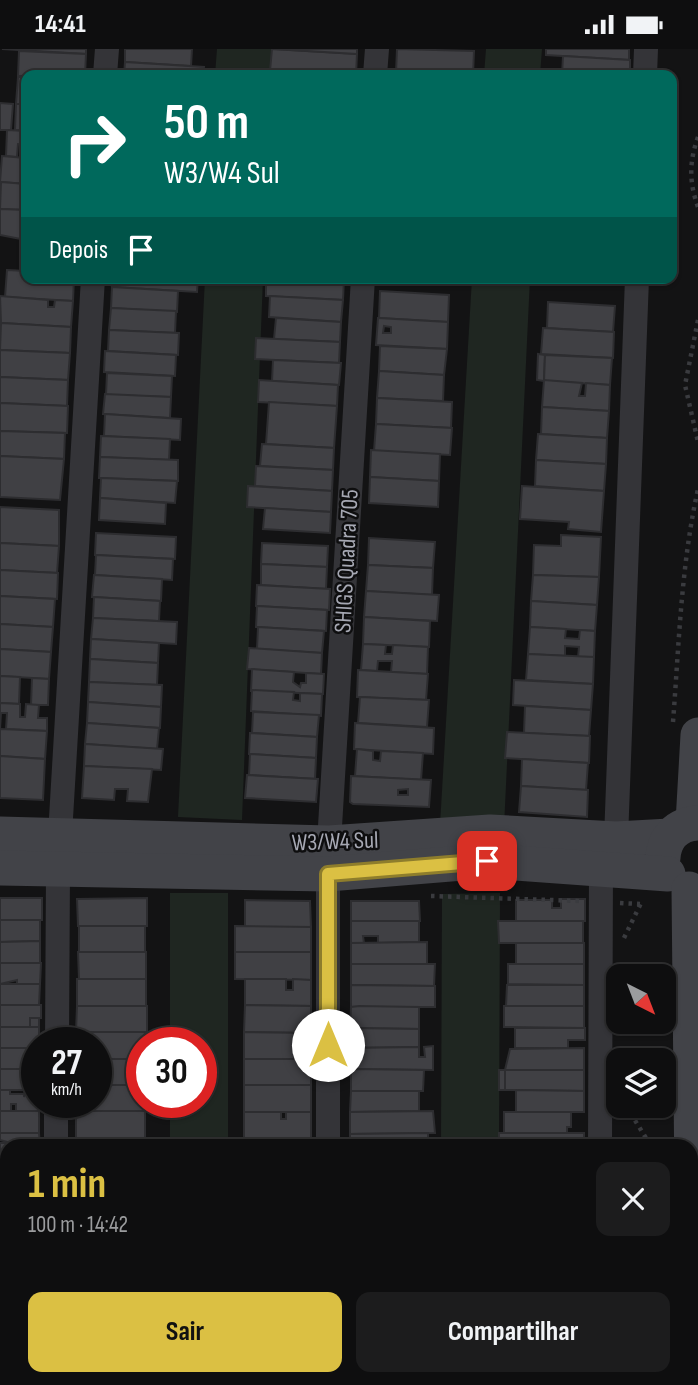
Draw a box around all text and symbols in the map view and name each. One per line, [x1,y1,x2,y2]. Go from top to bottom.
text: 14:41 [35,9,86,40]
text: 50 m [164,94,249,153]
icon: right [49,98,140,189]
text: W3/W4 Sul [164,154,280,193]
icon: arrive [122,231,160,269]
text: Depois [49,235,108,266]
street label: SHIGS Quadra 705 [328,488,365,634]
street label: W3/W4 Sul [291,825,379,858]
pin [457,831,517,891]
icon: arrive [468,842,506,880]
north arrow [606,964,676,1034]
map controls [606,964,676,1118]
position arrow [291,1008,365,1082]
speed limit sign: 30 [126,1027,217,1118]
text: 27 [51,1042,82,1085]
button: layers [606,1048,676,1118]
text: km/h [51,1079,82,1100]
text: 1 min [28,1159,106,1210]
button: close [596,1162,670,1236]
text: 100 m · 14:42 [28,1211,128,1239]
button: Sair [28,1292,342,1372]
button: Compartilhar [356,1292,670,1372]

